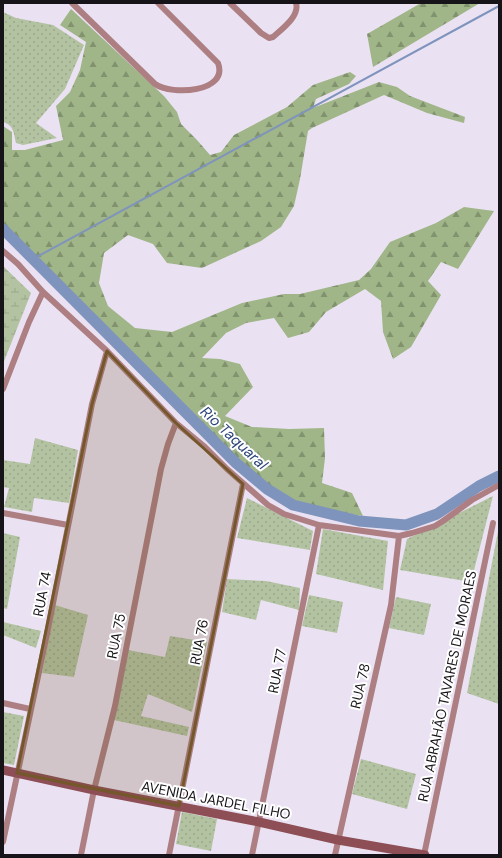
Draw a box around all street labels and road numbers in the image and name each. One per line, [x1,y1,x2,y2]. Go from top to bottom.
street label: RUA ABRAHÃO TAVARES DE MORAES [414,569,480,803]
street label: RUA 74 [29,570,55,618]
street label: RUA 75 [102,612,130,660]
street label: RUA 76 [186,618,212,666]
street label: RUA 77 [264,647,290,695]
street label: RUA 78 [346,662,374,710]
street label: AVENIDA JARDEL FILHO [140,777,292,823]

